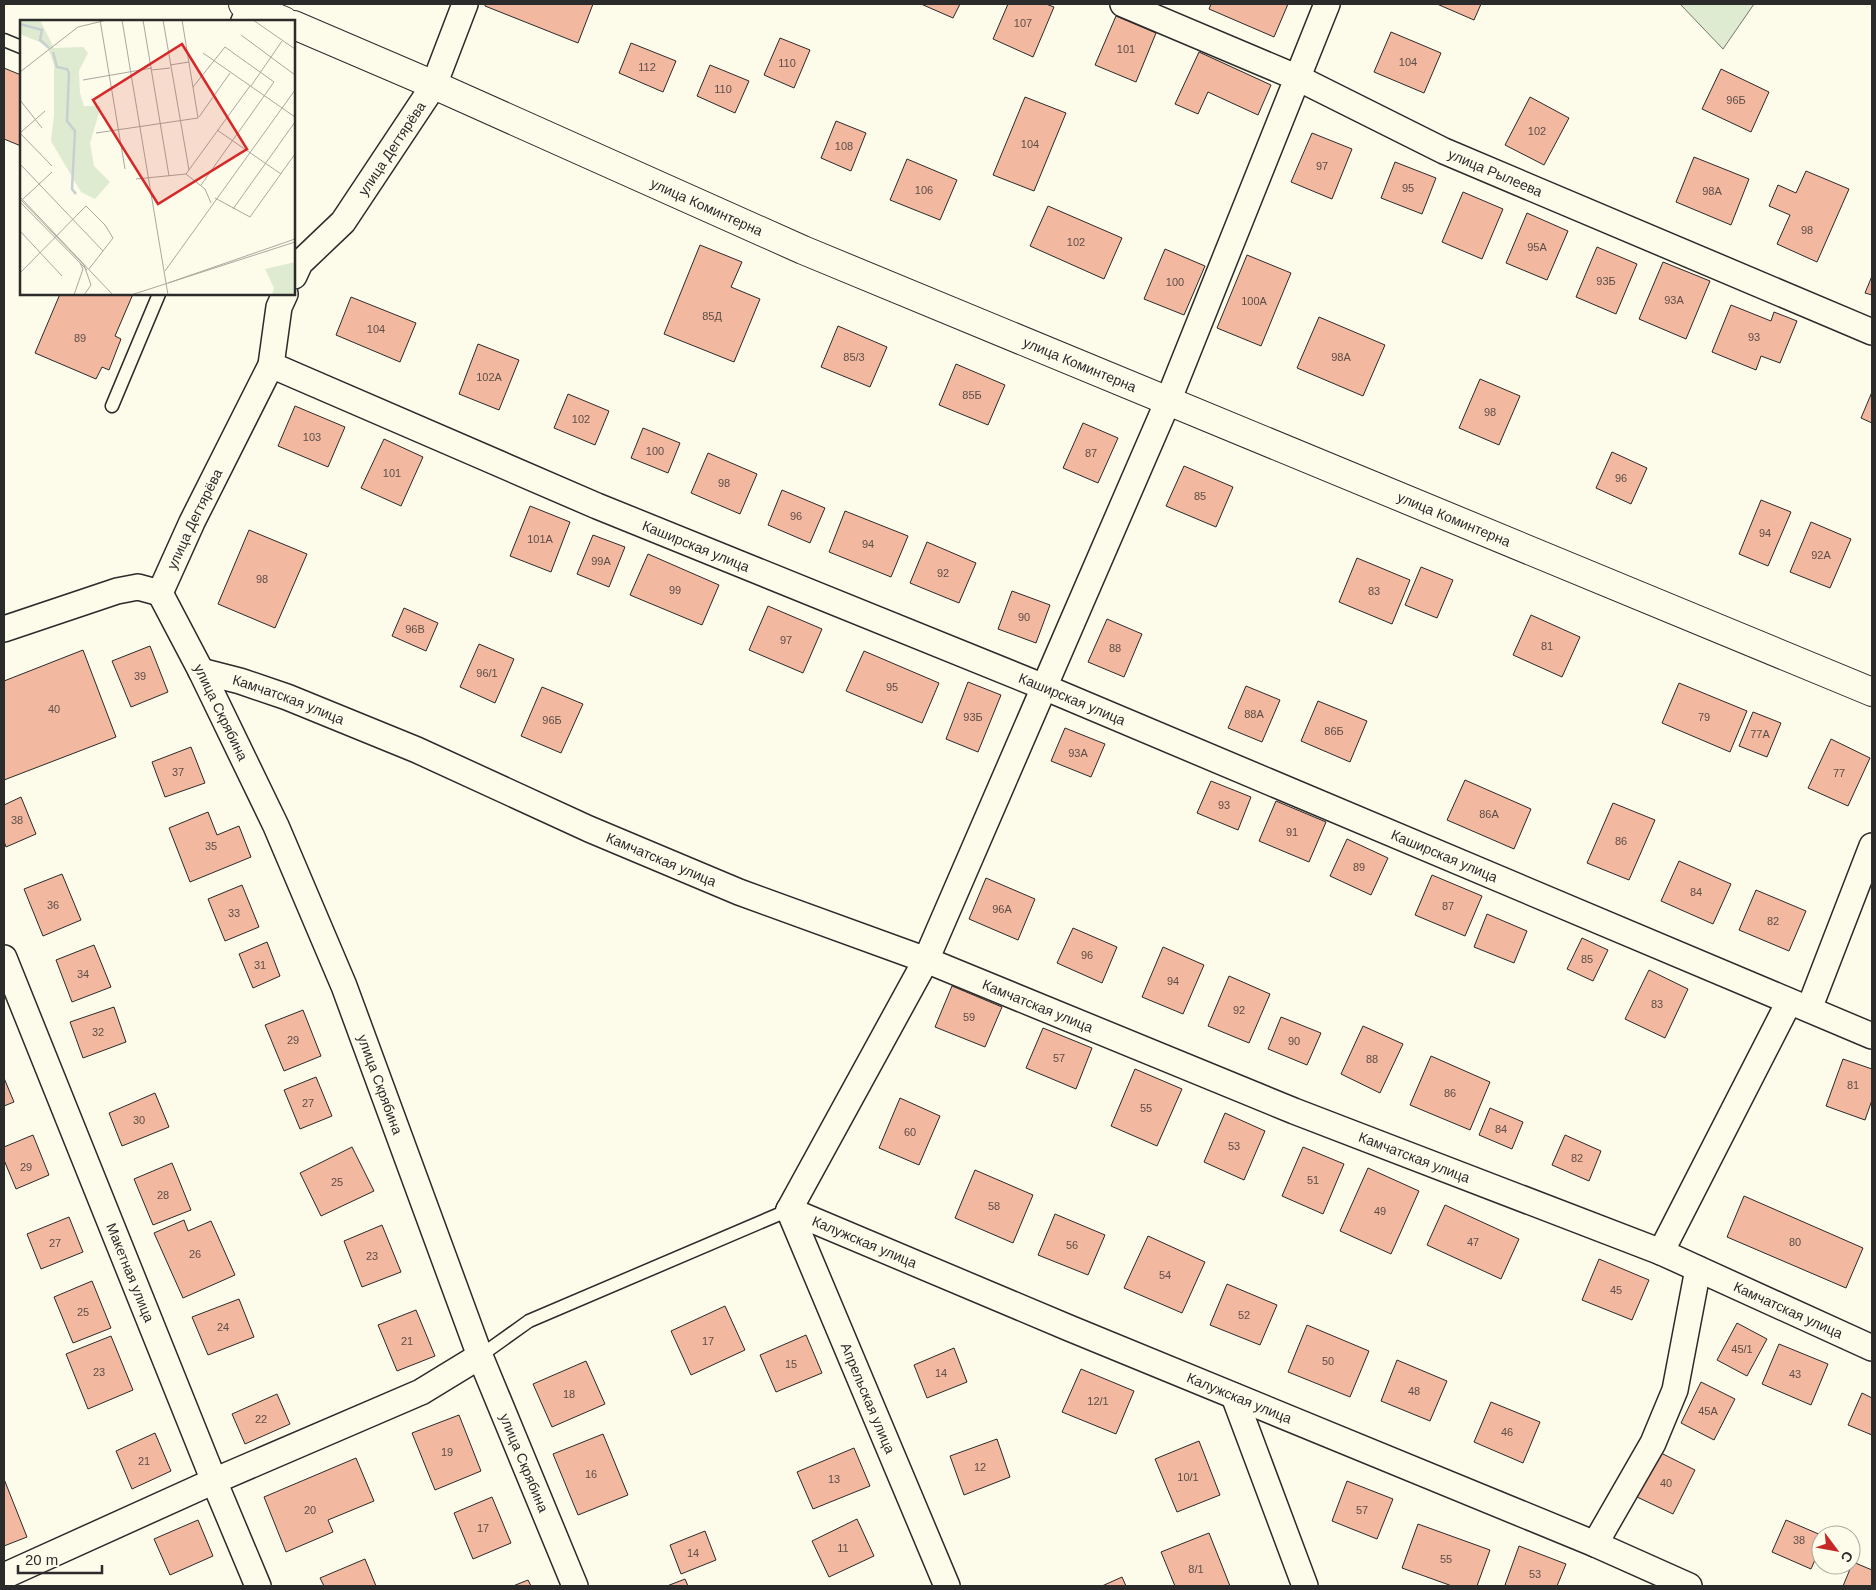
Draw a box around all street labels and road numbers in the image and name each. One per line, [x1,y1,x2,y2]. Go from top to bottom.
street label: улица Дегтярёва [355,98,429,199]
street label: улица Рылеева [1446,146,1545,200]
street label: улица Коминтерна [648,175,765,239]
street label: улица Коминтерна [1021,334,1139,395]
street label: улица Дегтярёва [164,466,226,572]
street label: улица Коминтерна [1395,489,1513,550]
street label: Каширская улица [640,517,752,575]
street label: улица Скрябина [191,661,251,763]
street label: Каширская улица [1016,670,1128,728]
street label: Камчатская улица [231,671,347,728]
street label: Каширская улица [1389,826,1500,885]
street label: Камчатская улица [604,829,719,890]
street label: Камчатская улица [980,976,1095,1036]
street label: улица Скрябина [354,1032,406,1137]
street label: Камчатская улица [1357,1129,1472,1186]
street label: Калужская улица [810,1213,919,1271]
street label: Макетная улица [103,1221,157,1325]
street label: Камчатская улица [1731,1278,1845,1342]
street label: Апрельская улица [838,1340,898,1456]
street label: Калужская улица [1185,1369,1294,1427]
street label: улица Скрябина [497,1411,552,1515]

